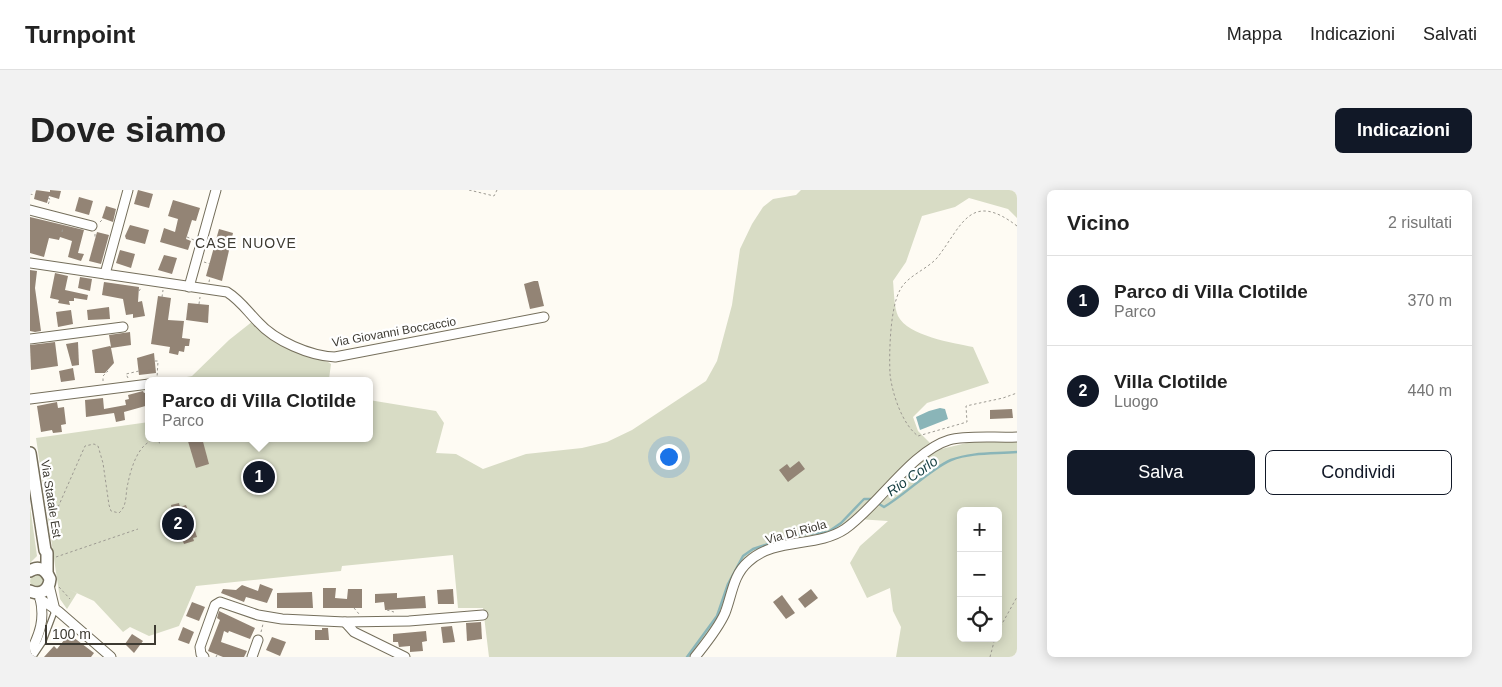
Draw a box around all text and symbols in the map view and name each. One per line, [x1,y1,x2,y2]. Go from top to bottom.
text: Turnpoint [25,21,135,48]
text: Mappa [1227,24,1282,44]
text: Indicazioni [1310,24,1395,44]
text: Salvati [1423,24,1477,44]
button: Indicazioni [1335,108,1472,153]
text: Dove siamo [30,110,226,149]
text: Vicino [1067,211,1130,234]
text: 2 risultati [1388,214,1452,231]
district label: CASE NUOVE [195,235,297,251]
text: Parco di Villa Clotilde [1114,281,1308,302]
text: 1 [1079,292,1087,309]
text: 370 m [1408,292,1452,309]
text: Parco [1114,303,1156,320]
street label: Via Giovanni Boccaccio [331,314,457,350]
text: Villa Clotilde [1114,371,1228,392]
popup [145,377,373,442]
text: 2 [1079,382,1087,399]
text: 440 m [1408,382,1452,399]
text: Parco di Villa Clotilde [162,390,356,411]
text: Luogo [1114,393,1159,410]
text: Parco [162,412,204,429]
your location [656,444,682,470]
button: Salva [1067,450,1255,495]
button: Condividi [1265,450,1452,495]
water label: Rio Corlo [884,453,941,499]
pin: 1 [243,458,275,496]
street label: Via Statale Est [38,459,64,540]
pin: 2 [162,505,194,543]
map controls [957,507,1002,642]
button: + [957,507,1002,552]
street label: Via Di Riola [764,517,828,547]
button: − [957,552,1002,597]
button: locate [957,597,1002,642]
scale bar [45,622,156,645]
text: 100 m [52,626,91,642]

